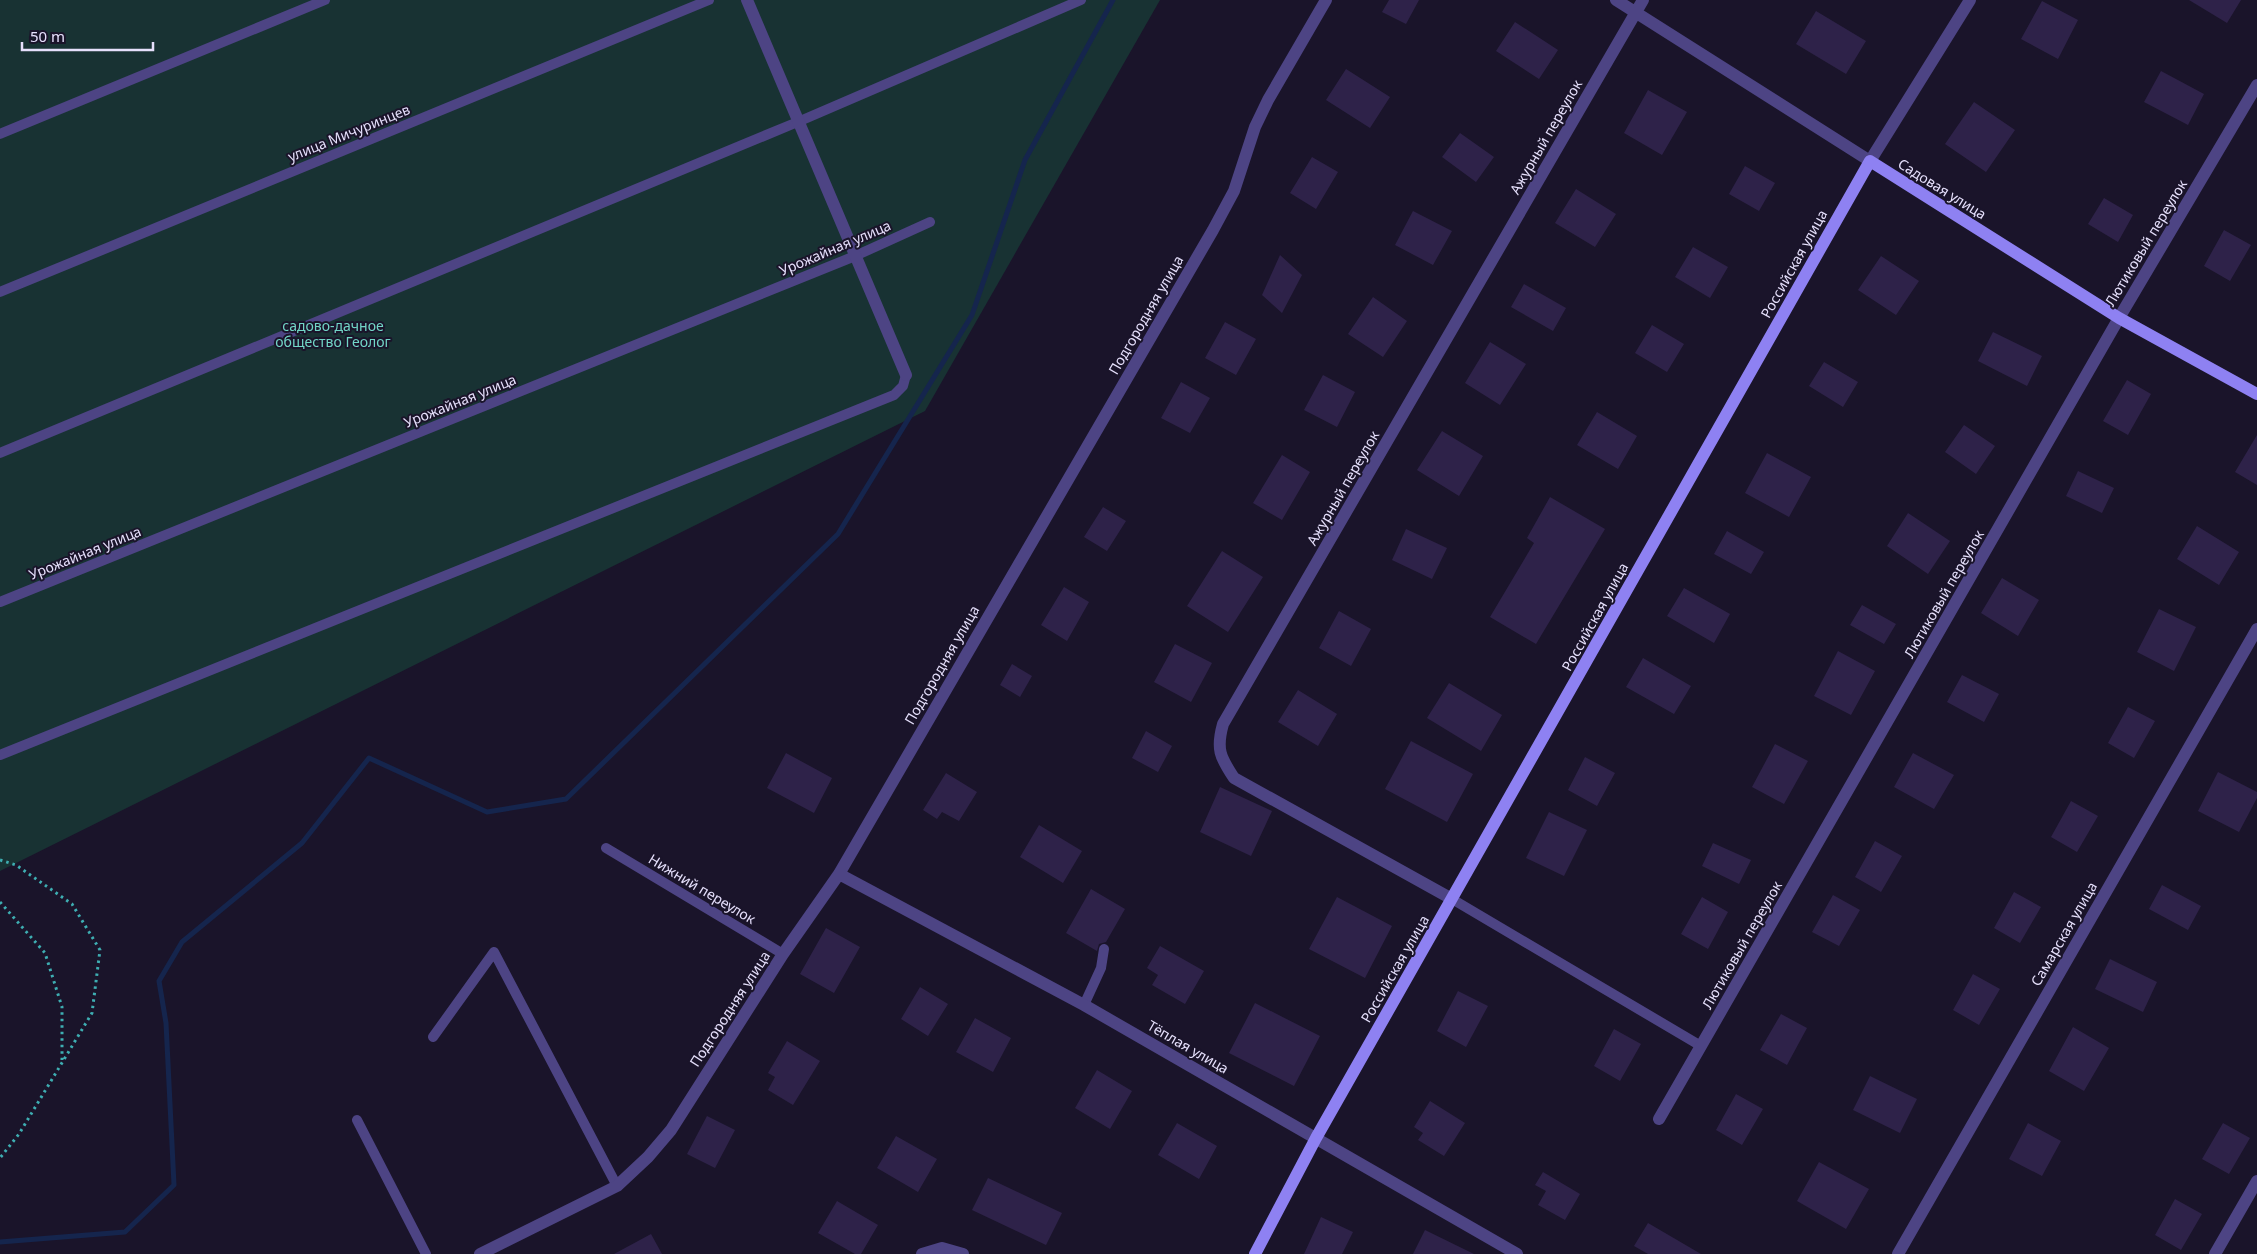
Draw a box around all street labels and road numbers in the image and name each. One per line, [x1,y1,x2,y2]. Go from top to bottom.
street label: Ажурный переулок [1505,76,1586,197]
street label: улица Мичуринцев [285,99,413,166]
street label: Садовая улица [1895,154,1990,223]
street label: Лютиковый переулок [2100,175,2191,310]
street label: Российская улица [1756,206,1831,321]
street label: Урожайная улица [776,215,894,280]
street label: Подгородняя улица [1104,252,1187,378]
street label: Урожайная улица [401,369,519,432]
street label: Ажурный переулок [1302,427,1383,548]
street label: Урожайная улица [26,521,144,584]
street label: Лютиковый переулок [1899,526,1988,661]
street label: Российская улица [1557,559,1632,674]
street label: Подгородняя улица [900,602,983,728]
street label: Нижний переулок [645,849,760,928]
street label: Лютиковый переулок [1697,877,1786,1012]
street label: Самарская улица [2026,878,2101,989]
street label: Российская улица [1356,912,1433,1026]
street label: Подгородняя улица [685,947,774,1070]
street label: Тёплая улица [1144,1016,1232,1078]

